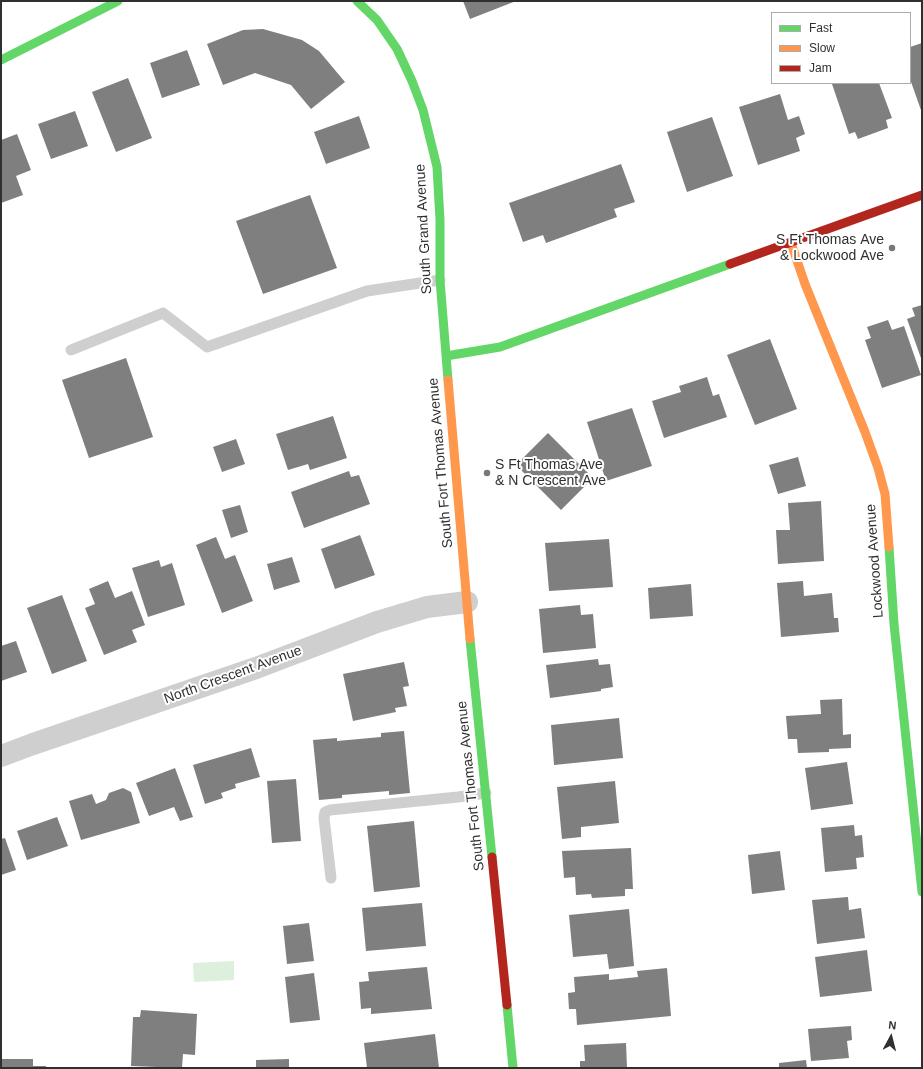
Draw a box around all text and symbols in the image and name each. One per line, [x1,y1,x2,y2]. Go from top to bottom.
legend [771,12,911,84]
text: Fast [809,21,832,35]
text: Slow [809,41,835,55]
text: Jam [809,61,832,75]
street label: South Grand Avenue [412,163,436,295]
place label: S Ft Thomas Ave & Lockwood Ave [776,232,884,264]
marker: S Ft Thomas Ave & Lockwood Ave [887,243,897,253]
street label: South Fort Thomas Avenue [425,377,457,549]
place label: S Ft Thomas Ave & N Crescent Ave [495,457,606,490]
marker: S Ft Thomas Ave & N Crescent Ave [482,468,492,478]
street label: Lockwood Avenue [863,503,887,619]
street label: North Crescent Avenue [162,642,304,708]
street label: South Fort Thomas Avenue [454,700,488,872]
north arrow [871,1017,911,1057]
text: N [888,1019,897,1032]

